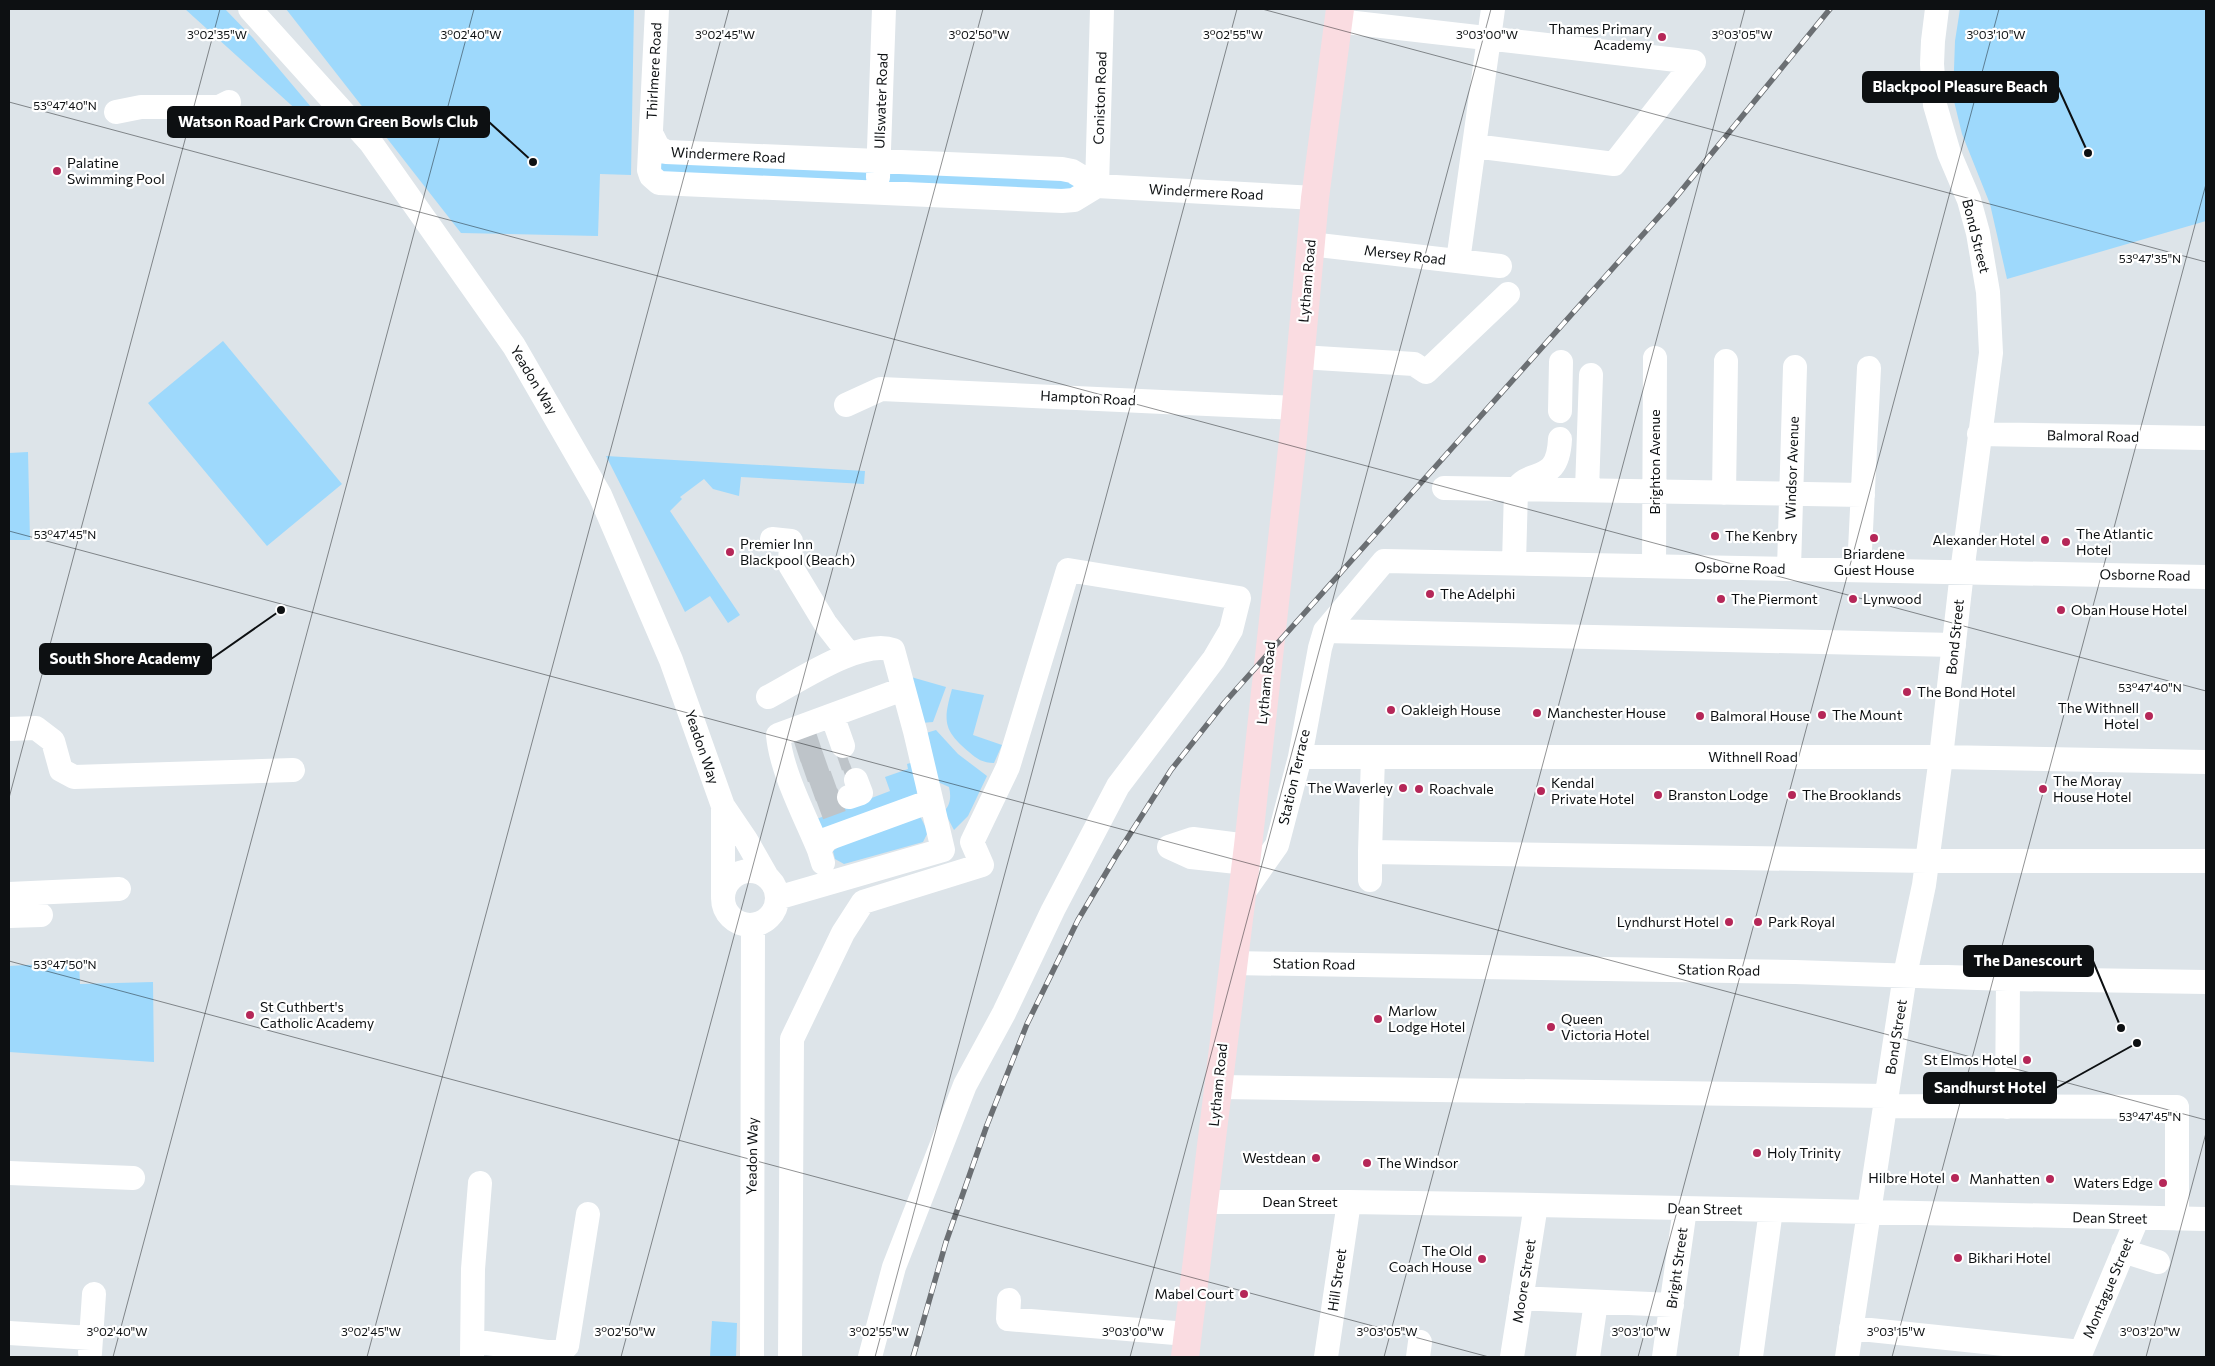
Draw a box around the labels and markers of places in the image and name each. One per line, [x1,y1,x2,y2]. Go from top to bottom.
place label: Thames Primary Academy [1549,20,1652,53]
marker: Thames Primary Academy [1656,31,1668,43]
callout: Blackpool Pleasure Beach [1863,72,2058,102]
callout: Watson Road Park Crown Green Bowls Club [168,107,489,137]
place label: Palatine Swimming Pool [67,154,165,187]
marker: Palatine Swimming Pool [51,165,63,177]
place label: The Atlantic Hotel [2076,525,2153,558]
place label: The Kenbry [1725,527,1798,544]
marker: The Kenbry [1709,530,1721,542]
place label: Alexander Hotel [1933,531,2035,548]
marker: Briardene Guest House [1868,532,1880,544]
marker: Alexander Hotel [2039,534,2051,546]
place label: Premier Inn Blackpool (Beach) [740,535,855,568]
marker: The Atlantic Hotel [2060,536,2072,548]
place label: Briardene Guest House [1834,545,1914,578]
marker: Premier Inn Blackpool (Beach) [724,546,736,558]
place label: The Adelphi [1440,585,1515,602]
marker: The Adelphi [1424,588,1436,600]
place label: The Piermont [1731,590,1818,607]
place label: Lynwood [1863,590,1922,607]
marker: The Piermont [1715,593,1727,605]
marker: Lynwood [1847,593,1859,605]
place label: Oban House Hotel [2071,601,2187,618]
marker: Oban House Hotel [2055,604,2067,616]
callout: South Shore Academy [40,644,211,674]
place label: The Bond Hotel [1917,683,2016,700]
marker: The Bond Hotel [1901,686,1913,698]
place label: The Withnell Hotel [2058,699,2139,732]
place label: Oakleigh House [1401,701,1501,718]
marker: Oakleigh House [1385,704,1397,716]
place label: Manchester House [1547,704,1666,721]
place label: The Mount [1832,706,1903,723]
marker: Manchester House [1531,707,1543,719]
place label: Balmoral House [1710,707,1810,724]
marker: The Mount [1816,709,1828,721]
marker: Balmoral House [1694,710,1706,722]
marker: The Withnell Hotel [2143,710,2155,722]
place label: The Moray House Hotel [2053,772,2131,805]
place label: Kendal Private Hotel [1551,774,1634,807]
place label: The Waverley [1307,779,1393,796]
place label: Roachvale [1429,780,1494,797]
marker: The Waverley [1397,782,1409,794]
marker: Roachvale [1413,783,1425,795]
marker: The Moray House Hotel [2037,783,2049,795]
marker: Kendal Private Hotel [1535,785,1547,797]
place label: Branston Lodge [1668,786,1768,803]
place label: The Brooklands [1802,786,1901,803]
marker: Branston Lodge [1652,789,1664,801]
marker: The Brooklands [1786,789,1798,801]
place label: Lyndhurst Hotel [1617,913,1719,930]
place label: Park Royal [1768,913,1835,930]
marker: Lyndhurst Hotel [1723,916,1735,928]
marker: Park Royal [1752,916,1764,928]
callout: The Danescourt [1964,946,2093,976]
place label: St Cuthbert's Catholic Academy [260,998,374,1031]
place label: Marlow Lodge Hotel [1388,1002,1465,1035]
marker: St Cuthbert's Catholic Academy [244,1009,256,1021]
place label: Queen Victoria Hotel [1561,1010,1650,1043]
marker: Marlow Lodge Hotel [1372,1013,1384,1025]
marker: Queen Victoria Hotel [1545,1021,1557,1033]
place label: St Elmos Hotel [1924,1051,2017,1068]
marker: St Elmos Hotel [2021,1054,2033,1066]
callout: Sandhurst Hotel [1924,1073,2056,1103]
place label: Holy Trinity [1767,1144,1841,1161]
marker: Holy Trinity [1751,1147,1763,1159]
place label: Westdean [1243,1149,1306,1166]
marker: Westdean [1310,1152,1322,1164]
place label: The Windsor [1377,1154,1459,1171]
marker: The Windsor [1361,1157,1373,1169]
place label: Hilbre Hotel [1868,1169,1945,1186]
place label: Manhatten [1969,1170,2040,1187]
marker: Hilbre Hotel [1949,1172,1961,1184]
marker: Manhatten [2044,1173,2056,1185]
place label: Waters Edge [2073,1174,2153,1191]
marker: Waters Edge [2157,1177,2169,1189]
place label: The Old Coach House [1389,1242,1472,1275]
place label: Bikhari Hotel [1968,1249,2051,1266]
marker: Bikhari Hotel [1952,1252,1964,1264]
marker: The Old Coach House [1476,1253,1488,1265]
place label: Mabel Court [1154,1285,1234,1302]
marker: Mabel Court [1238,1288,1250,1300]

